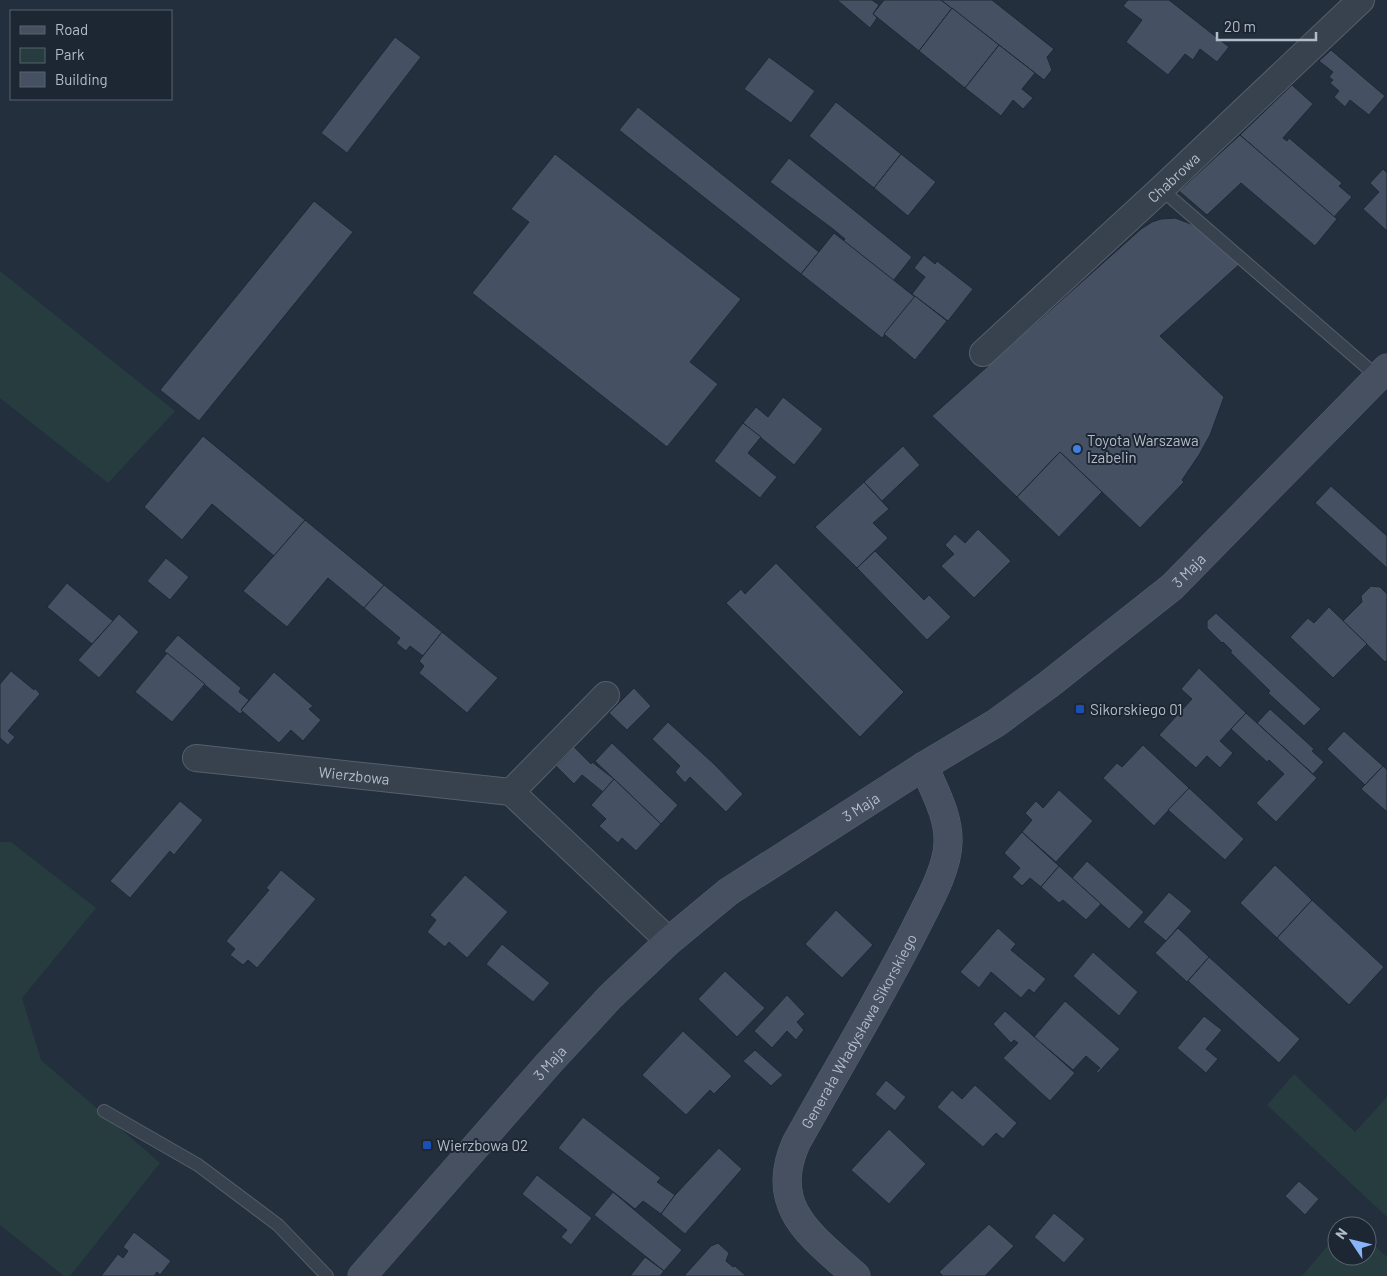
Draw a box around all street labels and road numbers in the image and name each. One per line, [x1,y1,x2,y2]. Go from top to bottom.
street label: Chabrowa [1144,149,1203,206]
street label: 3 Maja [1168,550,1209,591]
street label: Wierzbowa [318,762,391,788]
street label: 3 Maja [839,788,883,825]
street label: Generała Władysława Sikorskiego [797,931,920,1132]
street label: 3 Maja [529,1042,570,1084]

